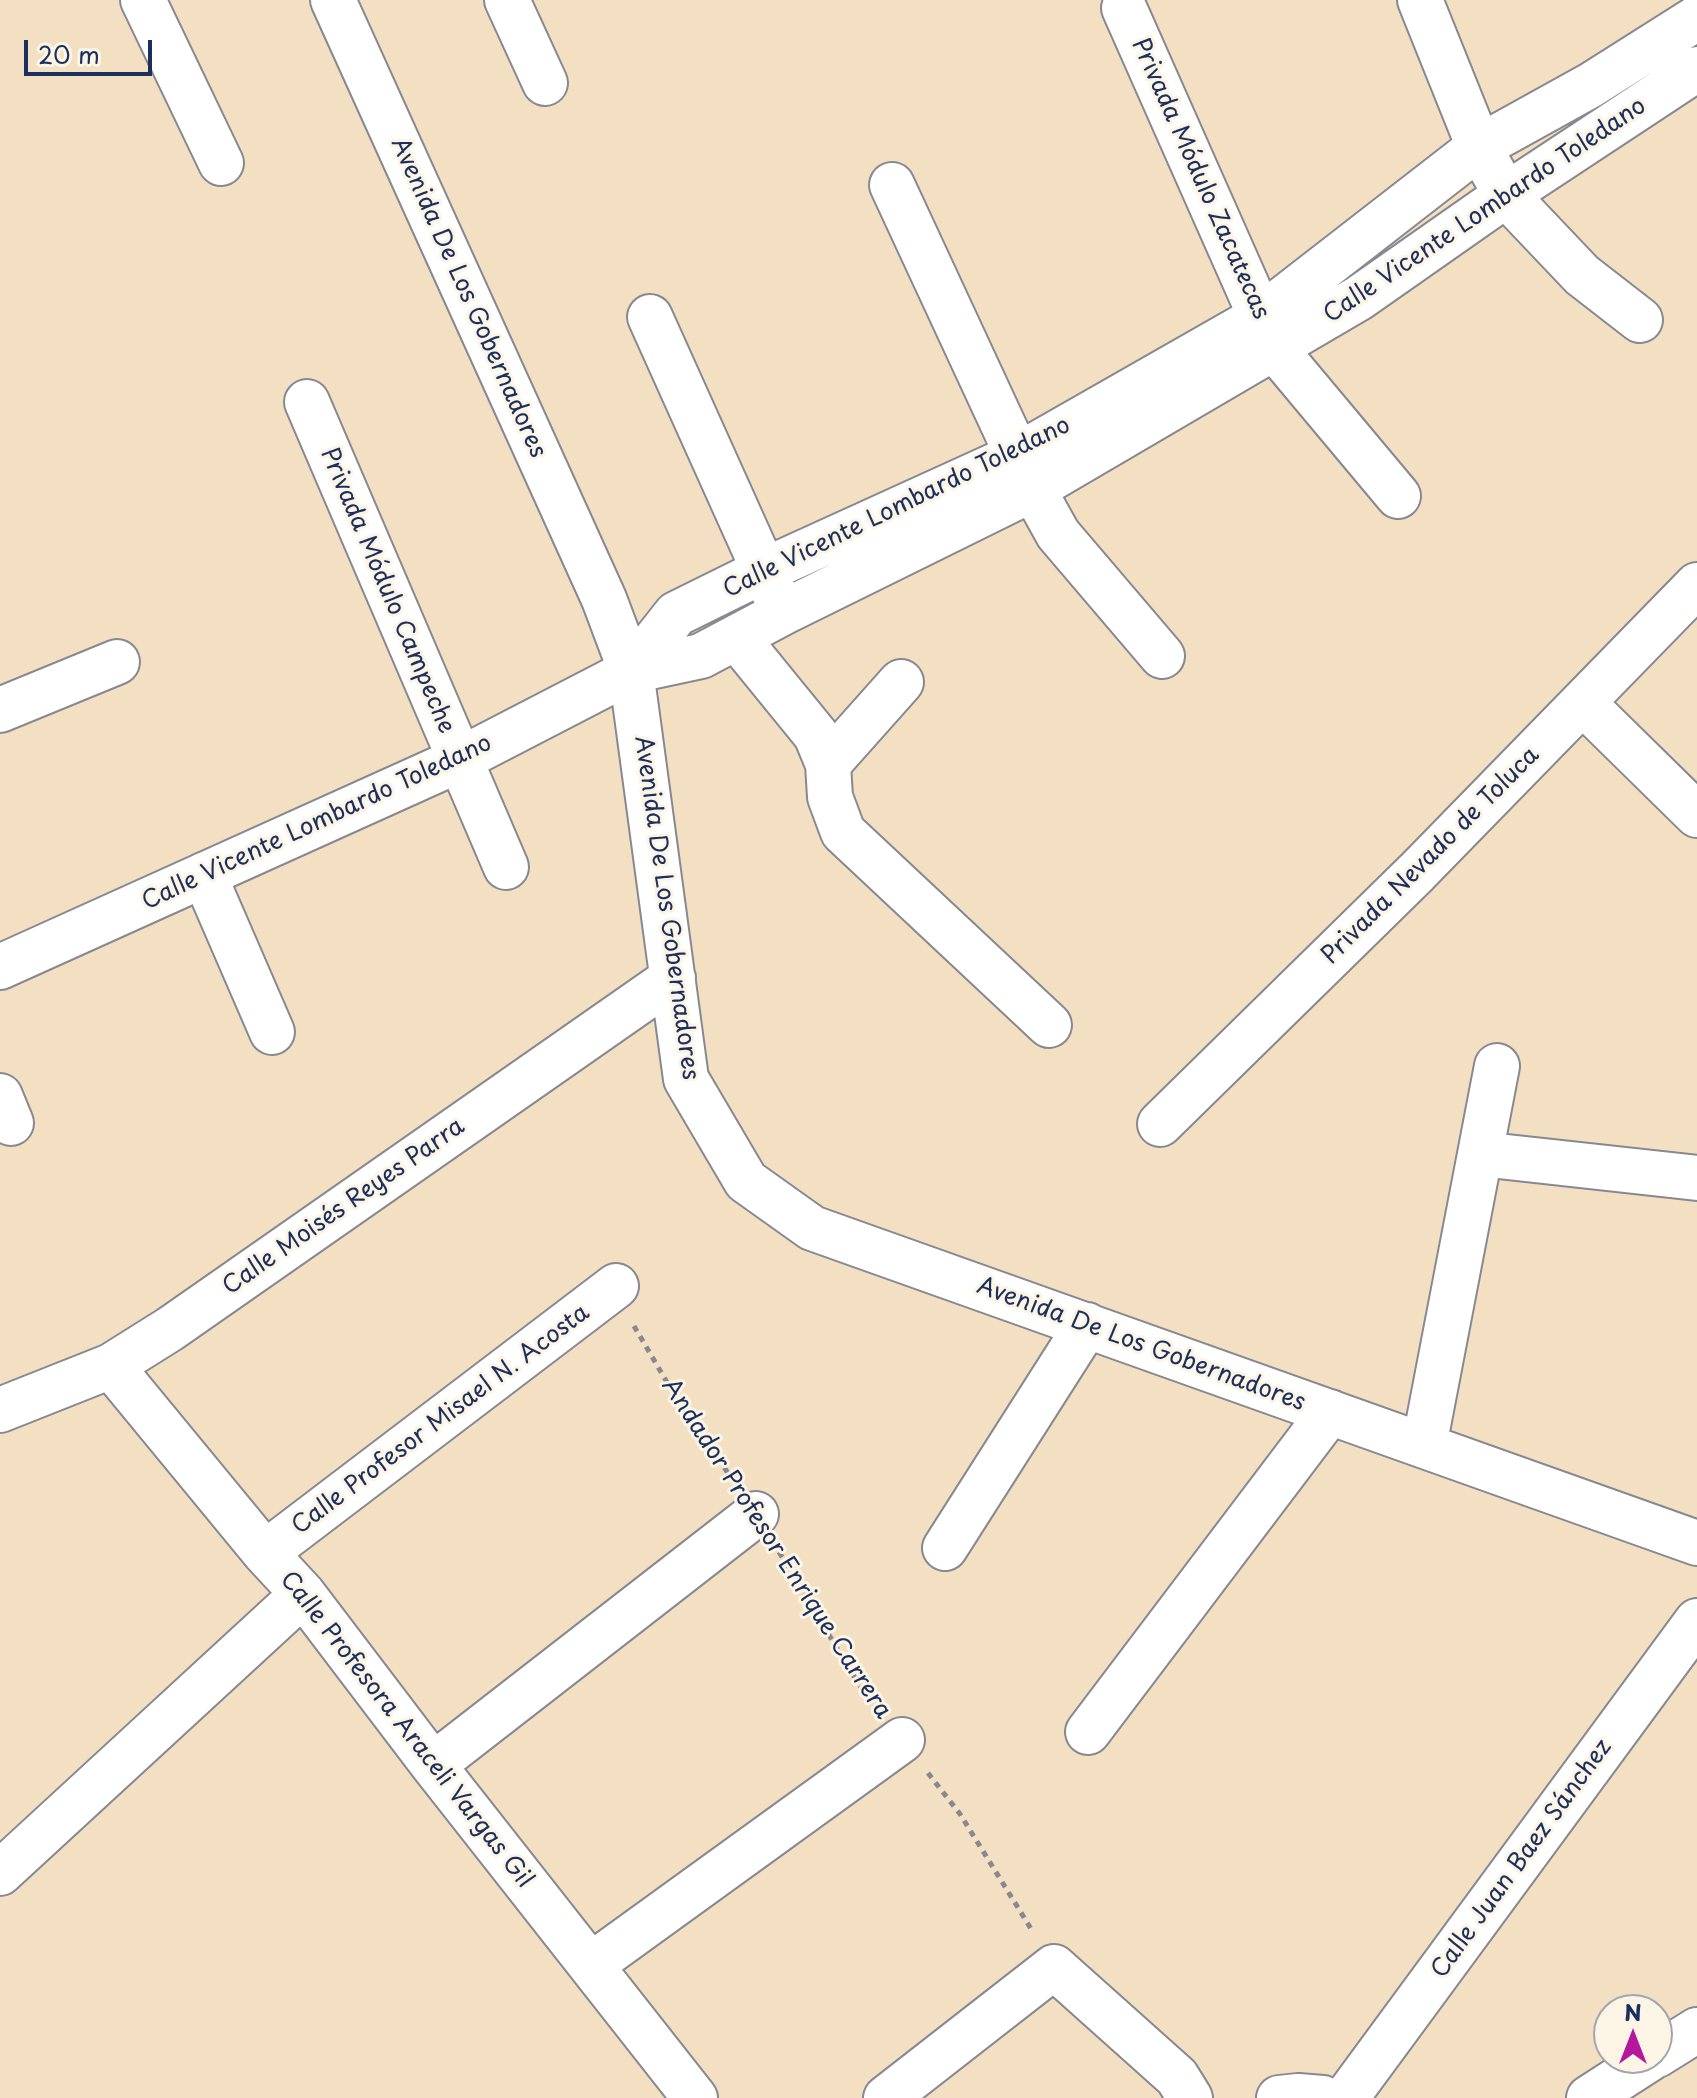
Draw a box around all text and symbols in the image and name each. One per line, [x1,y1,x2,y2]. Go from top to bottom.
scale bar [28,24,156,74]
street label: Privada Módulo Zacatecas [1125,34,1275,324]
text: 20 m [38,36,100,72]
street label: Calle Vicente Lombardo Toledano [1318,92,1652,330]
street label: Avenida De Los Gobernadores [384,134,552,462]
street label: Calle Vicente Lombardo Toledano [719,411,1075,605]
street label: Privada Módulo Campeche [314,444,460,738]
street label: Calle Vicente Lombardo Toledano [138,729,496,917]
street label: Avenida De Los Gobernadores [628,734,704,1082]
street label: Privada Nevado de Toluca [1316,741,1546,971]
street label: Calle Moisés Reyes Parra [218,1112,470,1302]
street label: Avenida De Los Gobernadores [973,1272,1309,1418]
street label: Calle Profesor Misael N. Acosta [287,1299,595,1541]
street label: Andador Profesor Enrique Carrera [655,1373,897,1725]
street label: Calle Profesora Araceli Vargas Gil [273,1566,539,1894]
street label: Calle Juan Baez Sánchez [1426,1734,1618,1984]
north arrow [1593,1994,1673,2074]
text: N [1624,1995,1642,2028]

